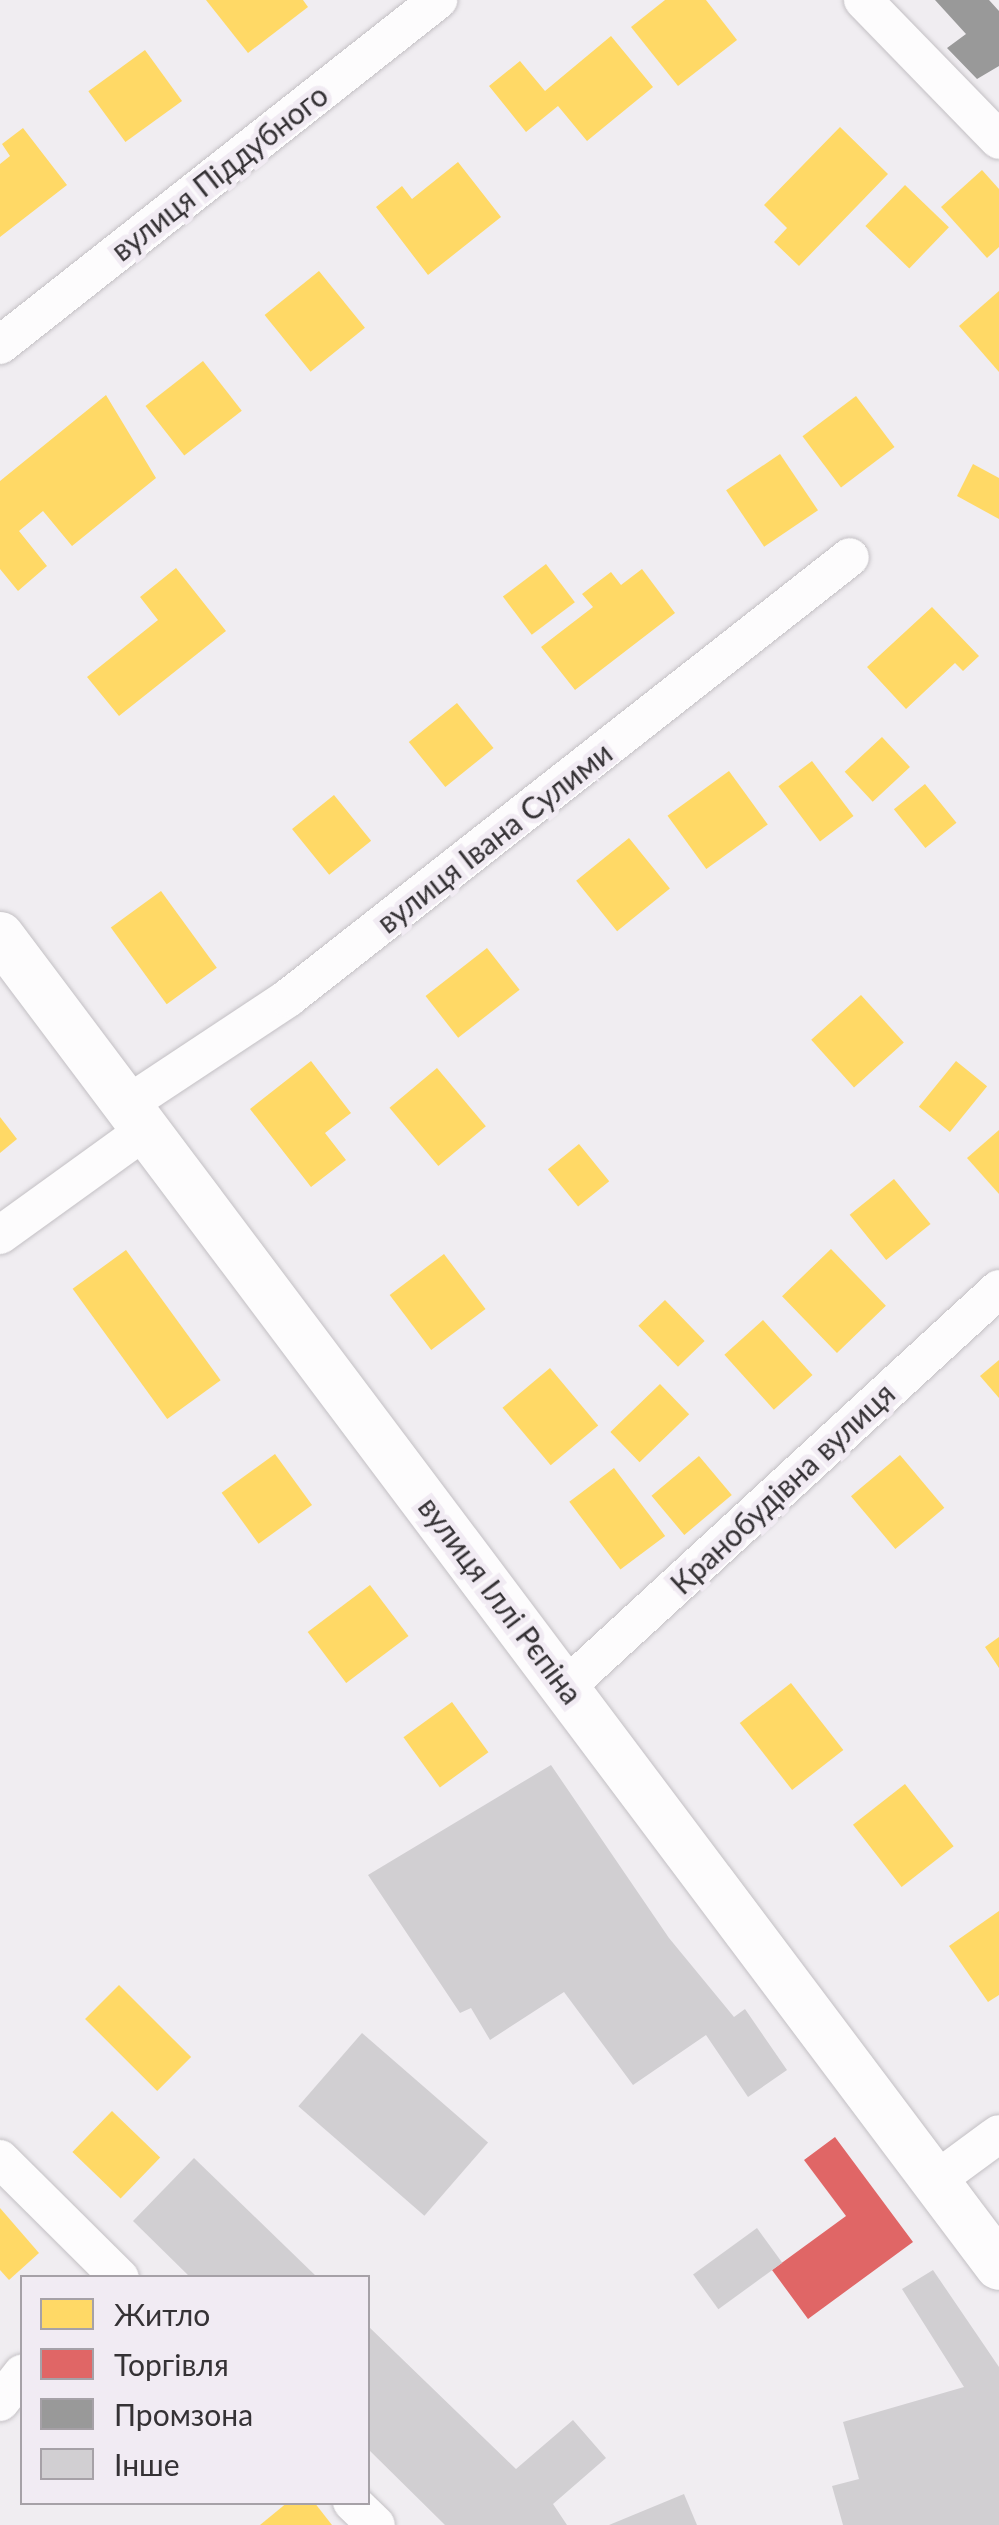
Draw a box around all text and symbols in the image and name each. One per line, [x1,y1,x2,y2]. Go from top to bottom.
street label: вулиця Піддубного [103,76,335,268]
street label: вулиця Івана Сулими [369,734,619,940]
street label: Кранобудівна вулиця [663,1375,901,1601]
street label: вулиця Іллі Рєпіна [411,1489,591,1711]
legend [20,2275,370,2505]
text: Житло [114,2296,210,2332]
text: Торгівля [114,2346,229,2382]
text: Промзона [114,2396,253,2432]
text: Інше [114,2446,180,2482]

